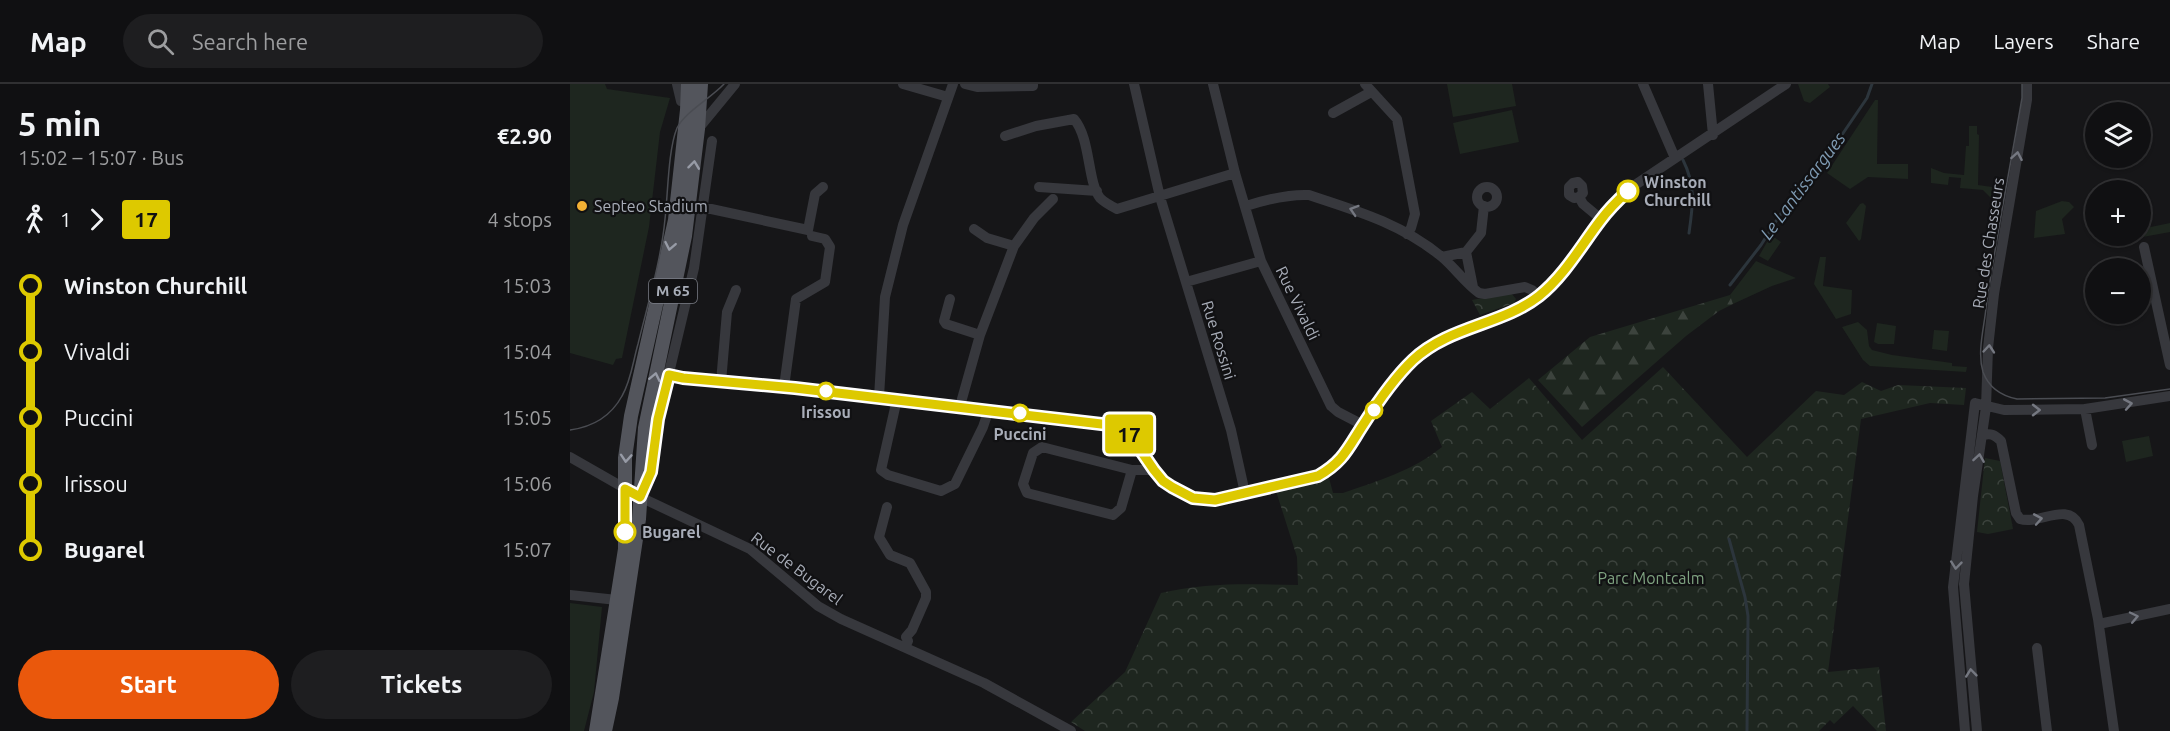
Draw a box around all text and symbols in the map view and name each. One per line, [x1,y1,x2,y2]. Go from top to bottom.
search box [123,14,543,68]
icon: search [144,25,177,58]
text: Map [30,26,87,57]
text: Search here [192,29,308,54]
text: Map [1919,29,1960,53]
text: Layers [1993,29,2054,53]
text: Share [2087,29,2140,53]
map controls [2085,102,2151,324]
button: layers [2085,102,2151,168]
text: 5 min [18,105,101,142]
text: €2.90 [497,123,552,148]
water label: Le Lantissargues [1756,128,1849,243]
text: 15:02 – 15:07 · Bus [18,146,184,169]
one-way arrow [2011,151,2023,161]
one-way arrow [687,160,700,169]
place label: Winston Churchill [1644,173,1711,209]
street label: Rue des Chasseurs [1969,176,2007,310]
marker: Winston Churchill [1617,180,1639,202]
button: + [2085,180,2151,246]
place label: Septeo Stadium [594,197,708,215]
marker: Septeo Stadium [575,199,589,213]
icon: walk [18,203,51,236]
icon: forward [80,203,113,236]
one-way arrow [1349,205,1360,217]
text: 17 [134,207,158,231]
text: 1 [60,208,71,231]
text: 4 stops [488,208,552,231]
one-way arrow [664,241,677,251]
button: − [2085,258,2151,324]
street label: Rue Vivaldi [1272,263,1324,343]
text: Winston Churchill [64,273,247,298]
text: 15:03 [502,274,552,297]
road number: M 65 [649,279,697,303]
street label: Rue Rossini [1198,298,1240,382]
text: Vivaldi [64,339,130,364]
text: 15:04 [502,340,552,363]
one-way arrow [1982,344,1995,353]
one-way arrow [648,372,661,382]
marker: Irissou [817,382,835,400]
one-way arrow [2122,398,2132,411]
unlabelled marker [1365,401,1383,419]
place label: Irissou [801,403,851,421]
one-way arrow [2031,403,2040,416]
marker: Puccini [1011,404,1029,422]
text: Puccini [64,405,133,430]
text: 15:05 [502,406,552,429]
line badge: 17 [1102,414,1156,454]
text: 17 [1117,422,1141,446]
place label: Puccini [993,425,1047,443]
one-way arrow [620,453,633,462]
one-way arrow [1972,453,1984,463]
text: Irissou [64,471,128,496]
text: 15:06 [502,472,552,495]
one-way arrow [2034,513,2043,525]
marker: Bugarel [614,521,636,543]
place label: Bugarel [642,523,701,541]
street label: Rue de Bugarel [748,528,846,608]
text: Bugarel [64,537,145,562]
text: 15:07 [502,538,552,561]
one-way arrow [1950,561,1963,570]
park label: Parc Montcalm [1597,569,1705,587]
one-way arrow [2129,611,2139,624]
button: Start [18,650,279,719]
button: Tickets [291,650,552,719]
one-way arrow [1965,668,1978,677]

